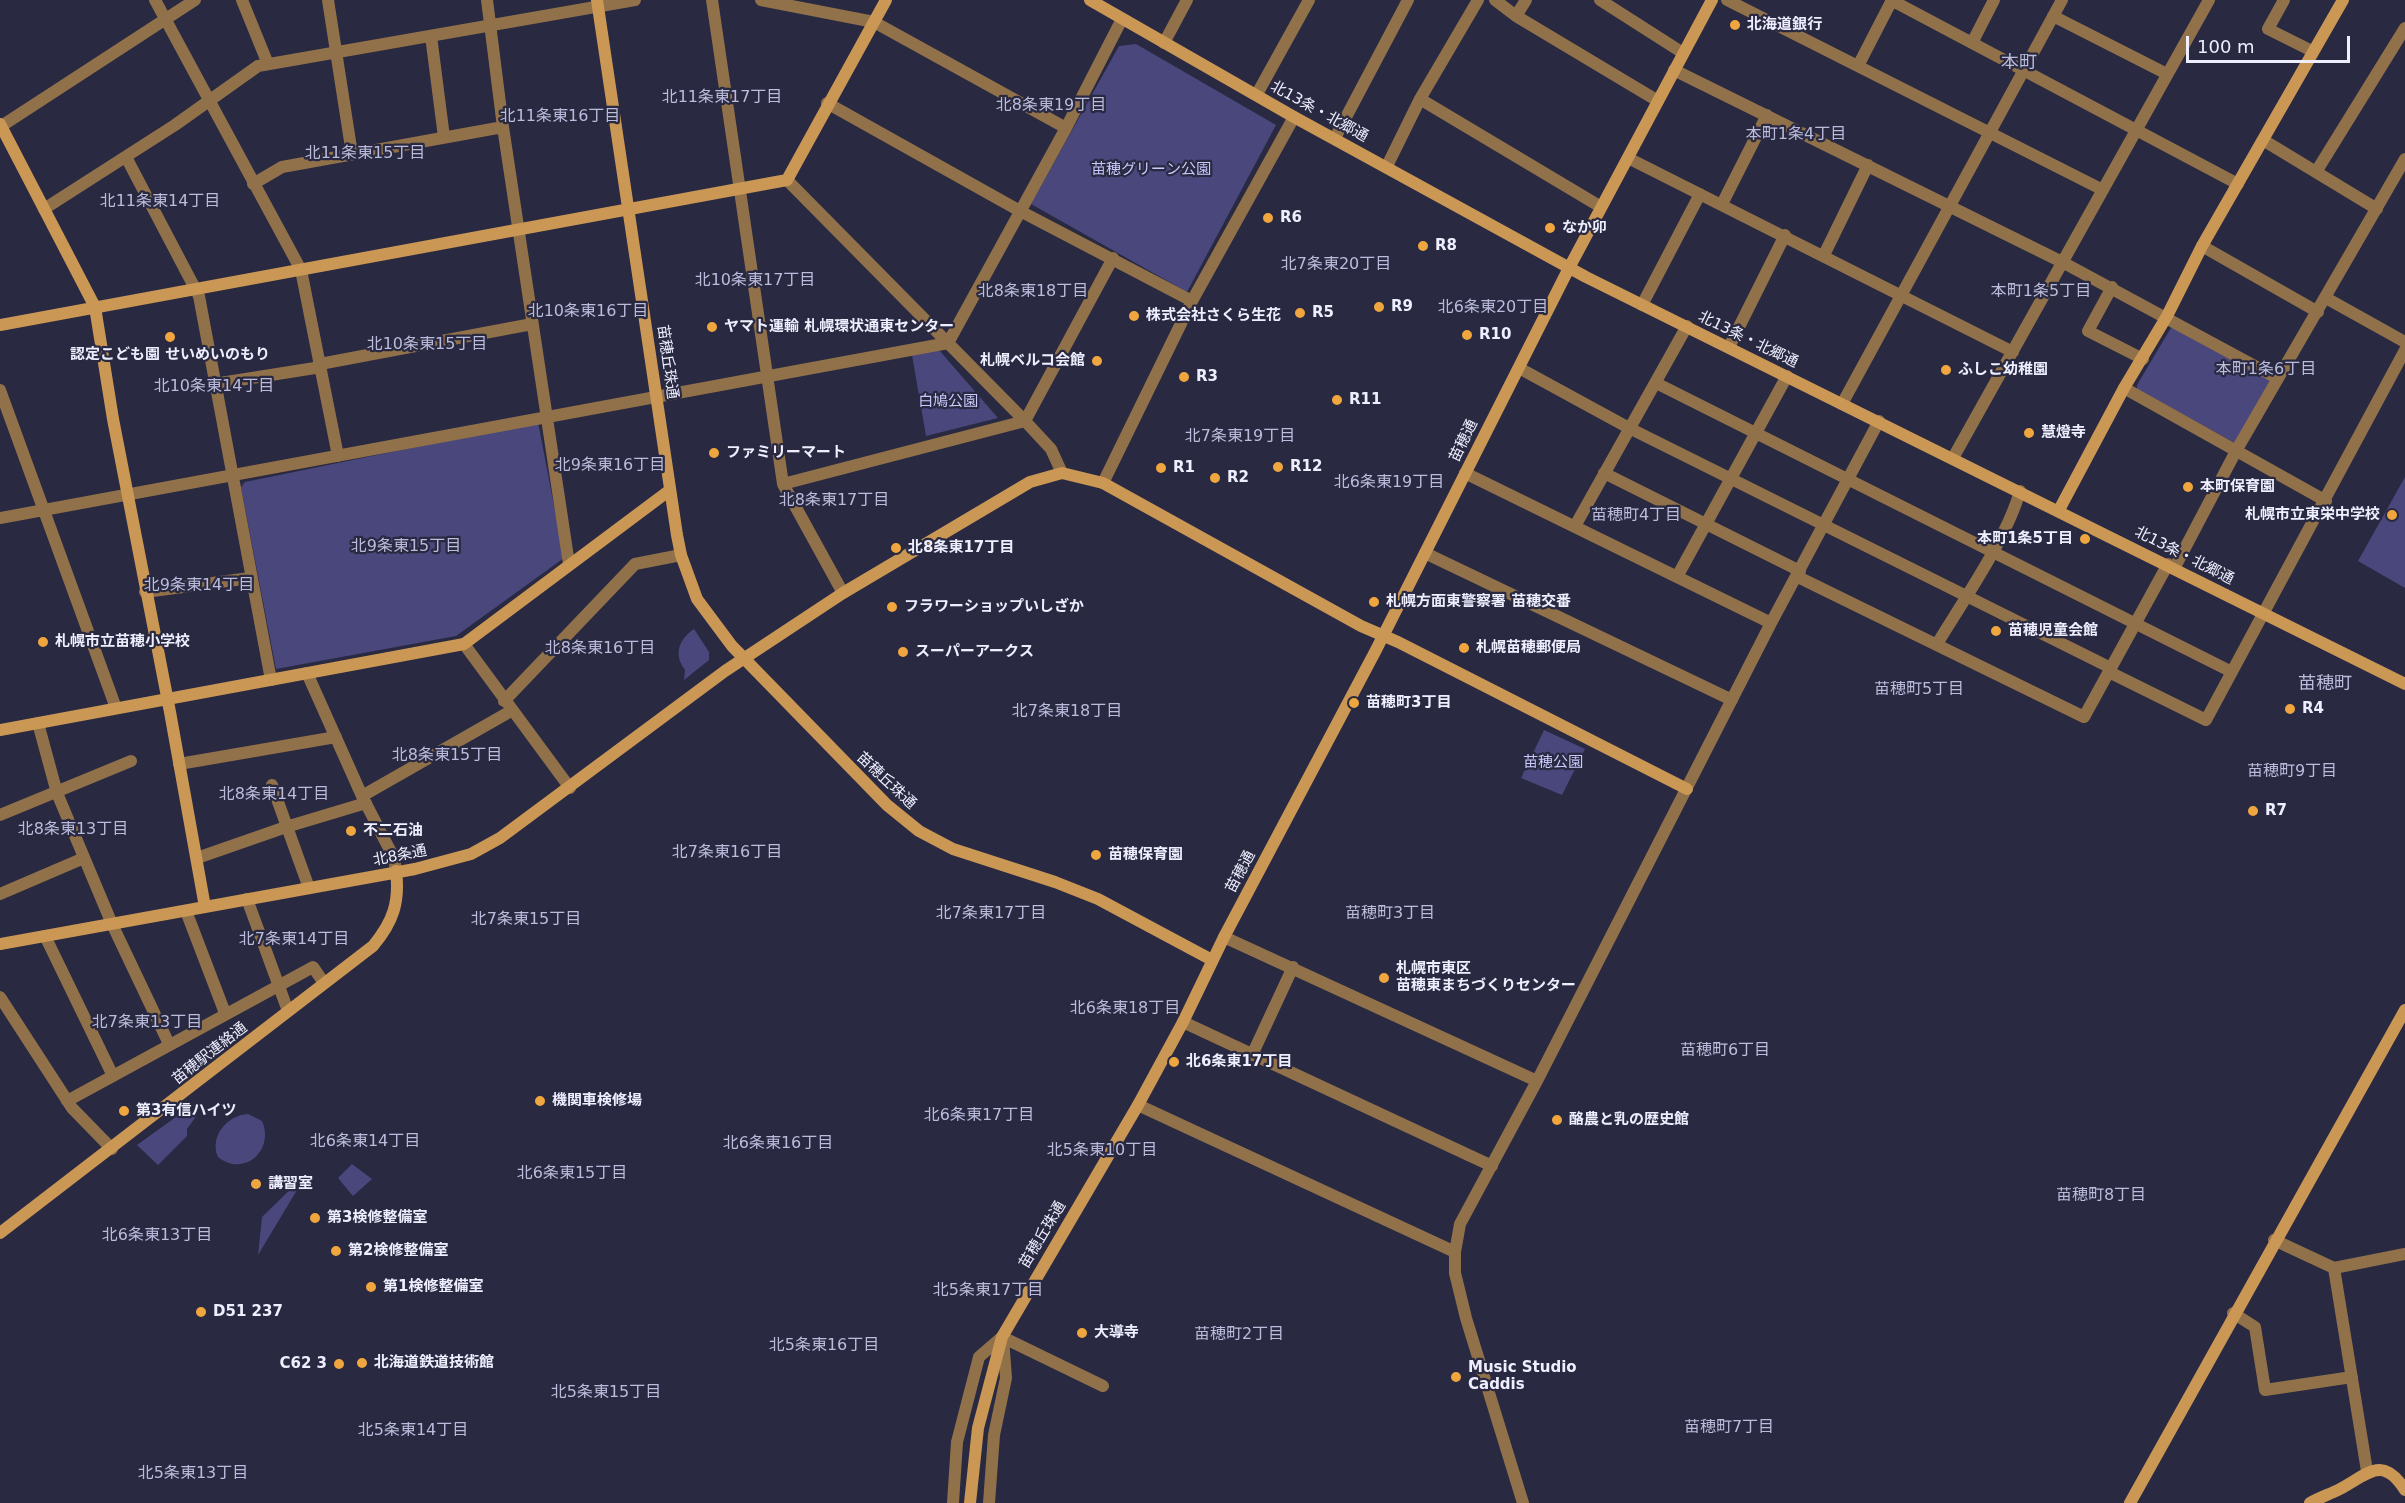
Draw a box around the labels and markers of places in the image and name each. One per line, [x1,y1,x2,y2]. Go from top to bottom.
place label: 北海道銀行 [1747,16,1822,34]
marker: 北海道銀行 [1728,18,1742,32]
place label: R6 [1280,209,1302,227]
marker: R6 [1261,211,1275,225]
place label: なか卯 [1562,219,1607,237]
marker: なか卯 [1543,221,1557,235]
place label: R8 [1435,237,1457,255]
marker: R8 [1416,239,1430,253]
place label: R9 [1391,298,1413,316]
marker: R9 [1372,300,1386,314]
place label: R5 [1312,304,1334,322]
marker: R5 [1293,306,1307,320]
place label: 株式会社さくら生花 [1146,307,1281,325]
marker: 株式会社さくら生花 [1127,309,1141,323]
place label: ヤマト運輸 札幌環状通東センター [724,318,954,336]
marker: ヤマト運輸 札幌環状通東センター [705,320,719,334]
place label: R10 [1479,326,1511,344]
marker: R10 [1460,328,1474,342]
marker: 認定こども園 せいめいのもり [163,330,177,344]
place label: 認定こども園 せいめいのもり [70,346,270,364]
place label: 札幌ベルコ会館 [980,352,1085,370]
marker: 札幌ベルコ会館 [1090,354,1104,368]
place label: ふしこ幼稚園 [1958,361,2048,379]
marker: ふしこ幼稚園 [1939,363,1953,377]
place label: R3 [1196,368,1218,386]
marker: R3 [1177,370,1191,384]
place label: R11 [1349,391,1381,409]
marker: R11 [1330,393,1344,407]
place label: 慧燈寺 [2041,424,2086,442]
marker: 慧燈寺 [2022,426,2036,440]
place label: ファミリーマート [726,444,846,462]
marker: ファミリーマート [707,446,721,460]
place label: R12 [1290,458,1322,476]
place label: R1 [1173,459,1195,477]
marker: R12 [1271,460,1285,474]
marker: R1 [1154,461,1168,475]
place label: R2 [1227,469,1249,487]
marker: R2 [1208,471,1222,485]
place label: 本町保育園 [2200,478,2275,496]
marker: 本町保育園 [2181,480,2195,494]
place label: 札幌市立東栄中学校 [2245,506,2380,524]
marker: 札幌市立東栄中学校 [2385,508,2399,522]
place label: 本町1条5丁目 [1977,530,2073,548]
marker: 本町1条5丁目 [2078,532,2092,546]
place label: 北8条東17丁目 [908,539,1014,557]
marker: 北8条東17丁目 [889,541,903,555]
place label: 札幌方面東警察署 苗穂交番 [1386,593,1571,611]
marker: 札幌方面東警察署 苗穂交番 [1367,595,1381,609]
place label: フラワーショップいしざか [904,598,1084,616]
marker: フラワーショップいしざか [885,600,899,614]
place label: 苗穂児童会館 [2008,622,2098,640]
marker: 苗穂児童会館 [1989,624,2003,638]
place label: 札幌市立苗穂小学校 [55,633,190,651]
marker: 札幌市立苗穂小学校 [36,635,50,649]
place label: 札幌苗穂郵便局 [1476,639,1581,657]
marker: 札幌苗穂郵便局 [1457,641,1471,655]
place label: スーパーアークス [915,643,1034,661]
marker: スーパーアークス [896,645,910,659]
place label: 苗穂町3丁目 [1366,694,1451,712]
marker: 苗穂町3丁目 [1347,696,1361,710]
place label: R4 [2302,700,2324,718]
marker: R4 [2283,702,2297,716]
place label: R7 [2265,802,2287,820]
marker: R7 [2246,804,2260,818]
place label: 不二石油 [363,822,423,840]
marker: 不二石油 [344,824,358,838]
place label: 苗穂保育園 [1108,846,1183,864]
marker: 苗穂保育園 [1089,848,1103,862]
place label: 札幌市東区 苗穂東まちづくりセンター [1396,960,1576,995]
marker: 札幌市東区 苗穂東まちづくりセンター [1377,971,1391,985]
place label: 北6条東17丁目 [1186,1053,1292,1071]
marker: 北6条東17丁目 [1167,1055,1181,1069]
place label: 機関車検修場 [552,1092,642,1110]
marker: 機関車検修場 [533,1094,547,1108]
place label: 第3有信ハイツ [136,1102,236,1120]
marker: 第3有信ハイツ [117,1104,131,1118]
place label: 酪農と乳の歴史館 [1569,1111,1689,1129]
marker: 酪農と乳の歴史館 [1550,1113,1564,1127]
place label: 講習室 [268,1175,313,1193]
marker: 講習室 [249,1177,263,1191]
place label: 第3検修整備室 [327,1209,427,1227]
marker: 第3検修整備室 [308,1211,322,1225]
place label: 第2検修整備室 [348,1242,448,1260]
marker: 第2検修整備室 [329,1244,343,1258]
place label: 第1検修整備室 [383,1278,483,1296]
marker: 第1検修整備室 [364,1280,378,1294]
place label: D51 237 [213,1303,283,1321]
marker: D51 237 [194,1305,208,1319]
place label: 大導寺 [1094,1324,1139,1342]
marker: 大導寺 [1075,1326,1089,1340]
place label: 北海道鉄道技術館 [374,1354,494,1372]
place label: C62 3 [279,1355,327,1373]
marker: 北海道鉄道技術館 [355,1356,369,1370]
marker: C62 3 [332,1357,346,1371]
place label: Music Studio Caddis [1468,1359,1577,1394]
marker: Music Studio Caddis [1449,1370,1463,1384]

